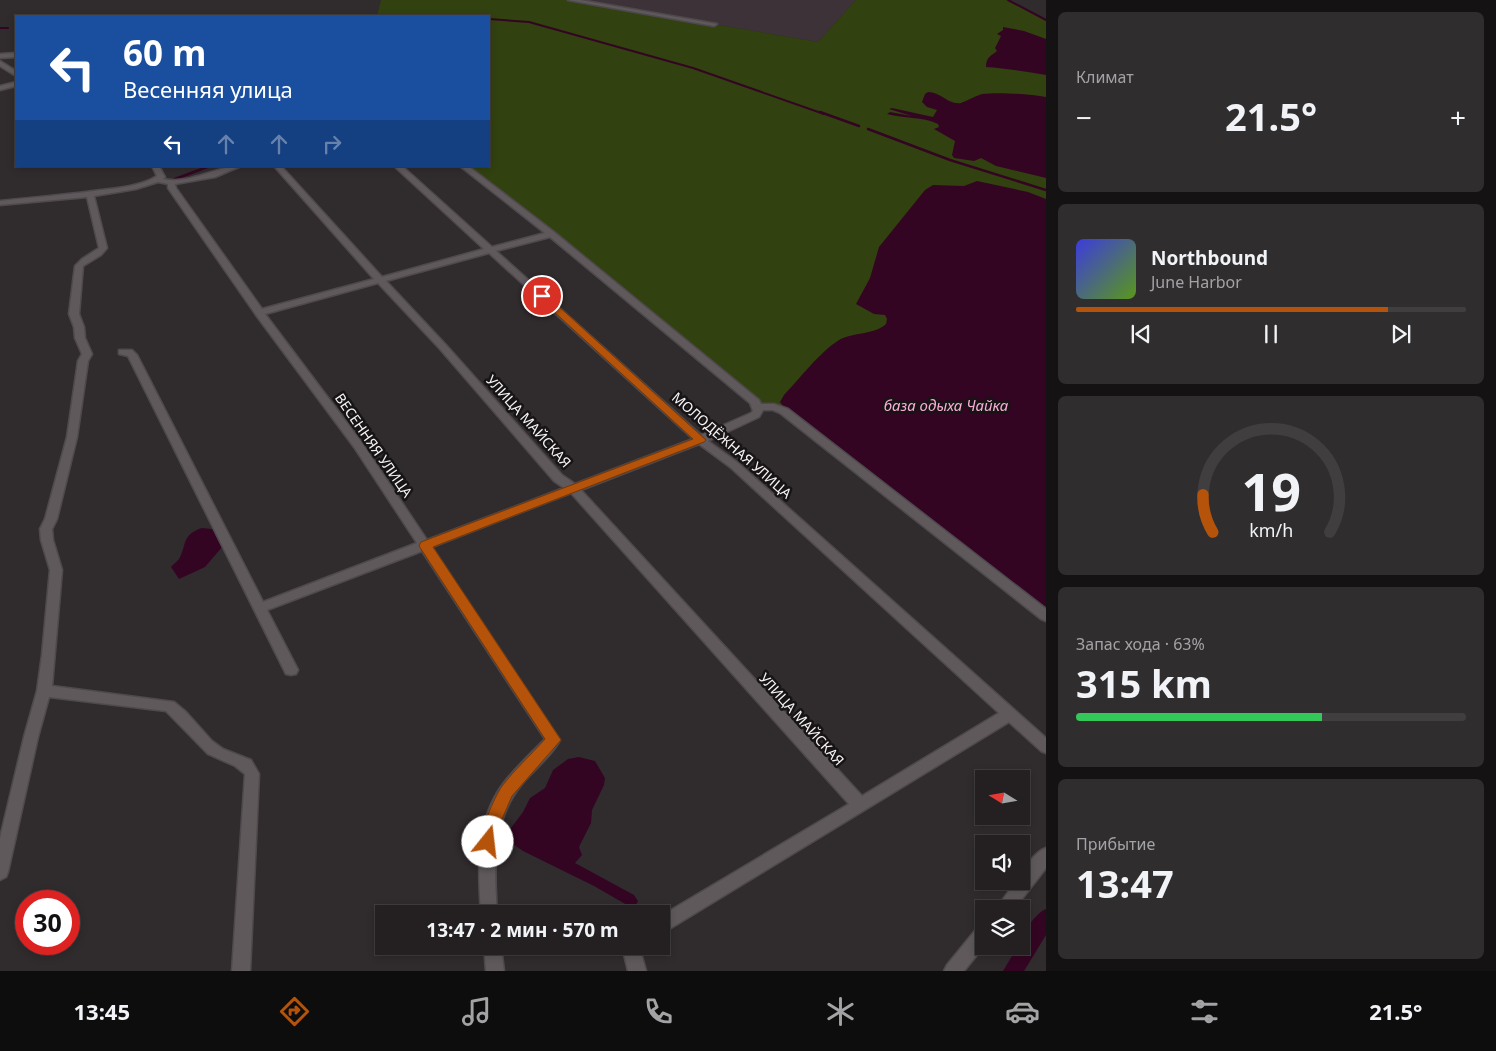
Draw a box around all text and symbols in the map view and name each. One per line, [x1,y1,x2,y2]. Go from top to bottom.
text: 60 m [123,29,206,76]
icon: left [40,35,105,100]
text: Климат [1076,66,1134,88]
text: Весенняя улица [123,74,293,104]
text: 21.5° [1225,90,1317,142]
text: − [1076,98,1092,136]
text: + [1450,98,1466,136]
icon: left [159,130,187,158]
icon: ahead [212,130,240,158]
icon: ahead [265,130,293,158]
icon: right [318,130,346,158]
text: Northbound [1151,245,1268,271]
text: June Harbor [1151,271,1242,293]
pin [521,275,563,317]
icon: arrive [528,282,556,310]
icon: previous [1127,320,1155,348]
icon: pause [1257,320,1285,348]
icon: next [1387,320,1415,348]
street label: УЛИЦА МАЙСКАЯ [482,371,576,471]
street label: МОЛОДЁЖНАЯ УЛИЦА [668,388,796,502]
street label: ВЕСЕННЯЯ УЛИЦА [331,389,417,501]
water label: база одыха Чайка [884,395,1009,415]
text: 19 [1241,455,1301,526]
text: km/h [1249,518,1293,542]
text: Запас хода · 63% [1076,633,1205,655]
text: 315 km [1076,657,1212,709]
street label: УЛИЦА МАЙСКАЯ [755,669,849,769]
north arrow [975,770,1030,825]
map controls [975,770,1030,955]
position arrow [461,815,513,867]
text: Прибытие [1076,833,1155,855]
button: sound [975,835,1030,890]
text: 13:47 [1076,857,1174,909]
speed limit sign: 30 [15,890,80,955]
button: layers [975,900,1030,955]
text: 13:47 · 2 мин · 570 m [426,917,619,943]
icon: directions [277,994,312,1029]
icon: music [459,994,494,1029]
icon: phone [641,994,676,1029]
icon: climate [823,994,858,1029]
icon: car [1005,994,1040,1029]
icon: filters [1187,994,1222,1029]
text: 13:45 [74,996,130,1026]
text: 21.5° [1369,996,1422,1026]

